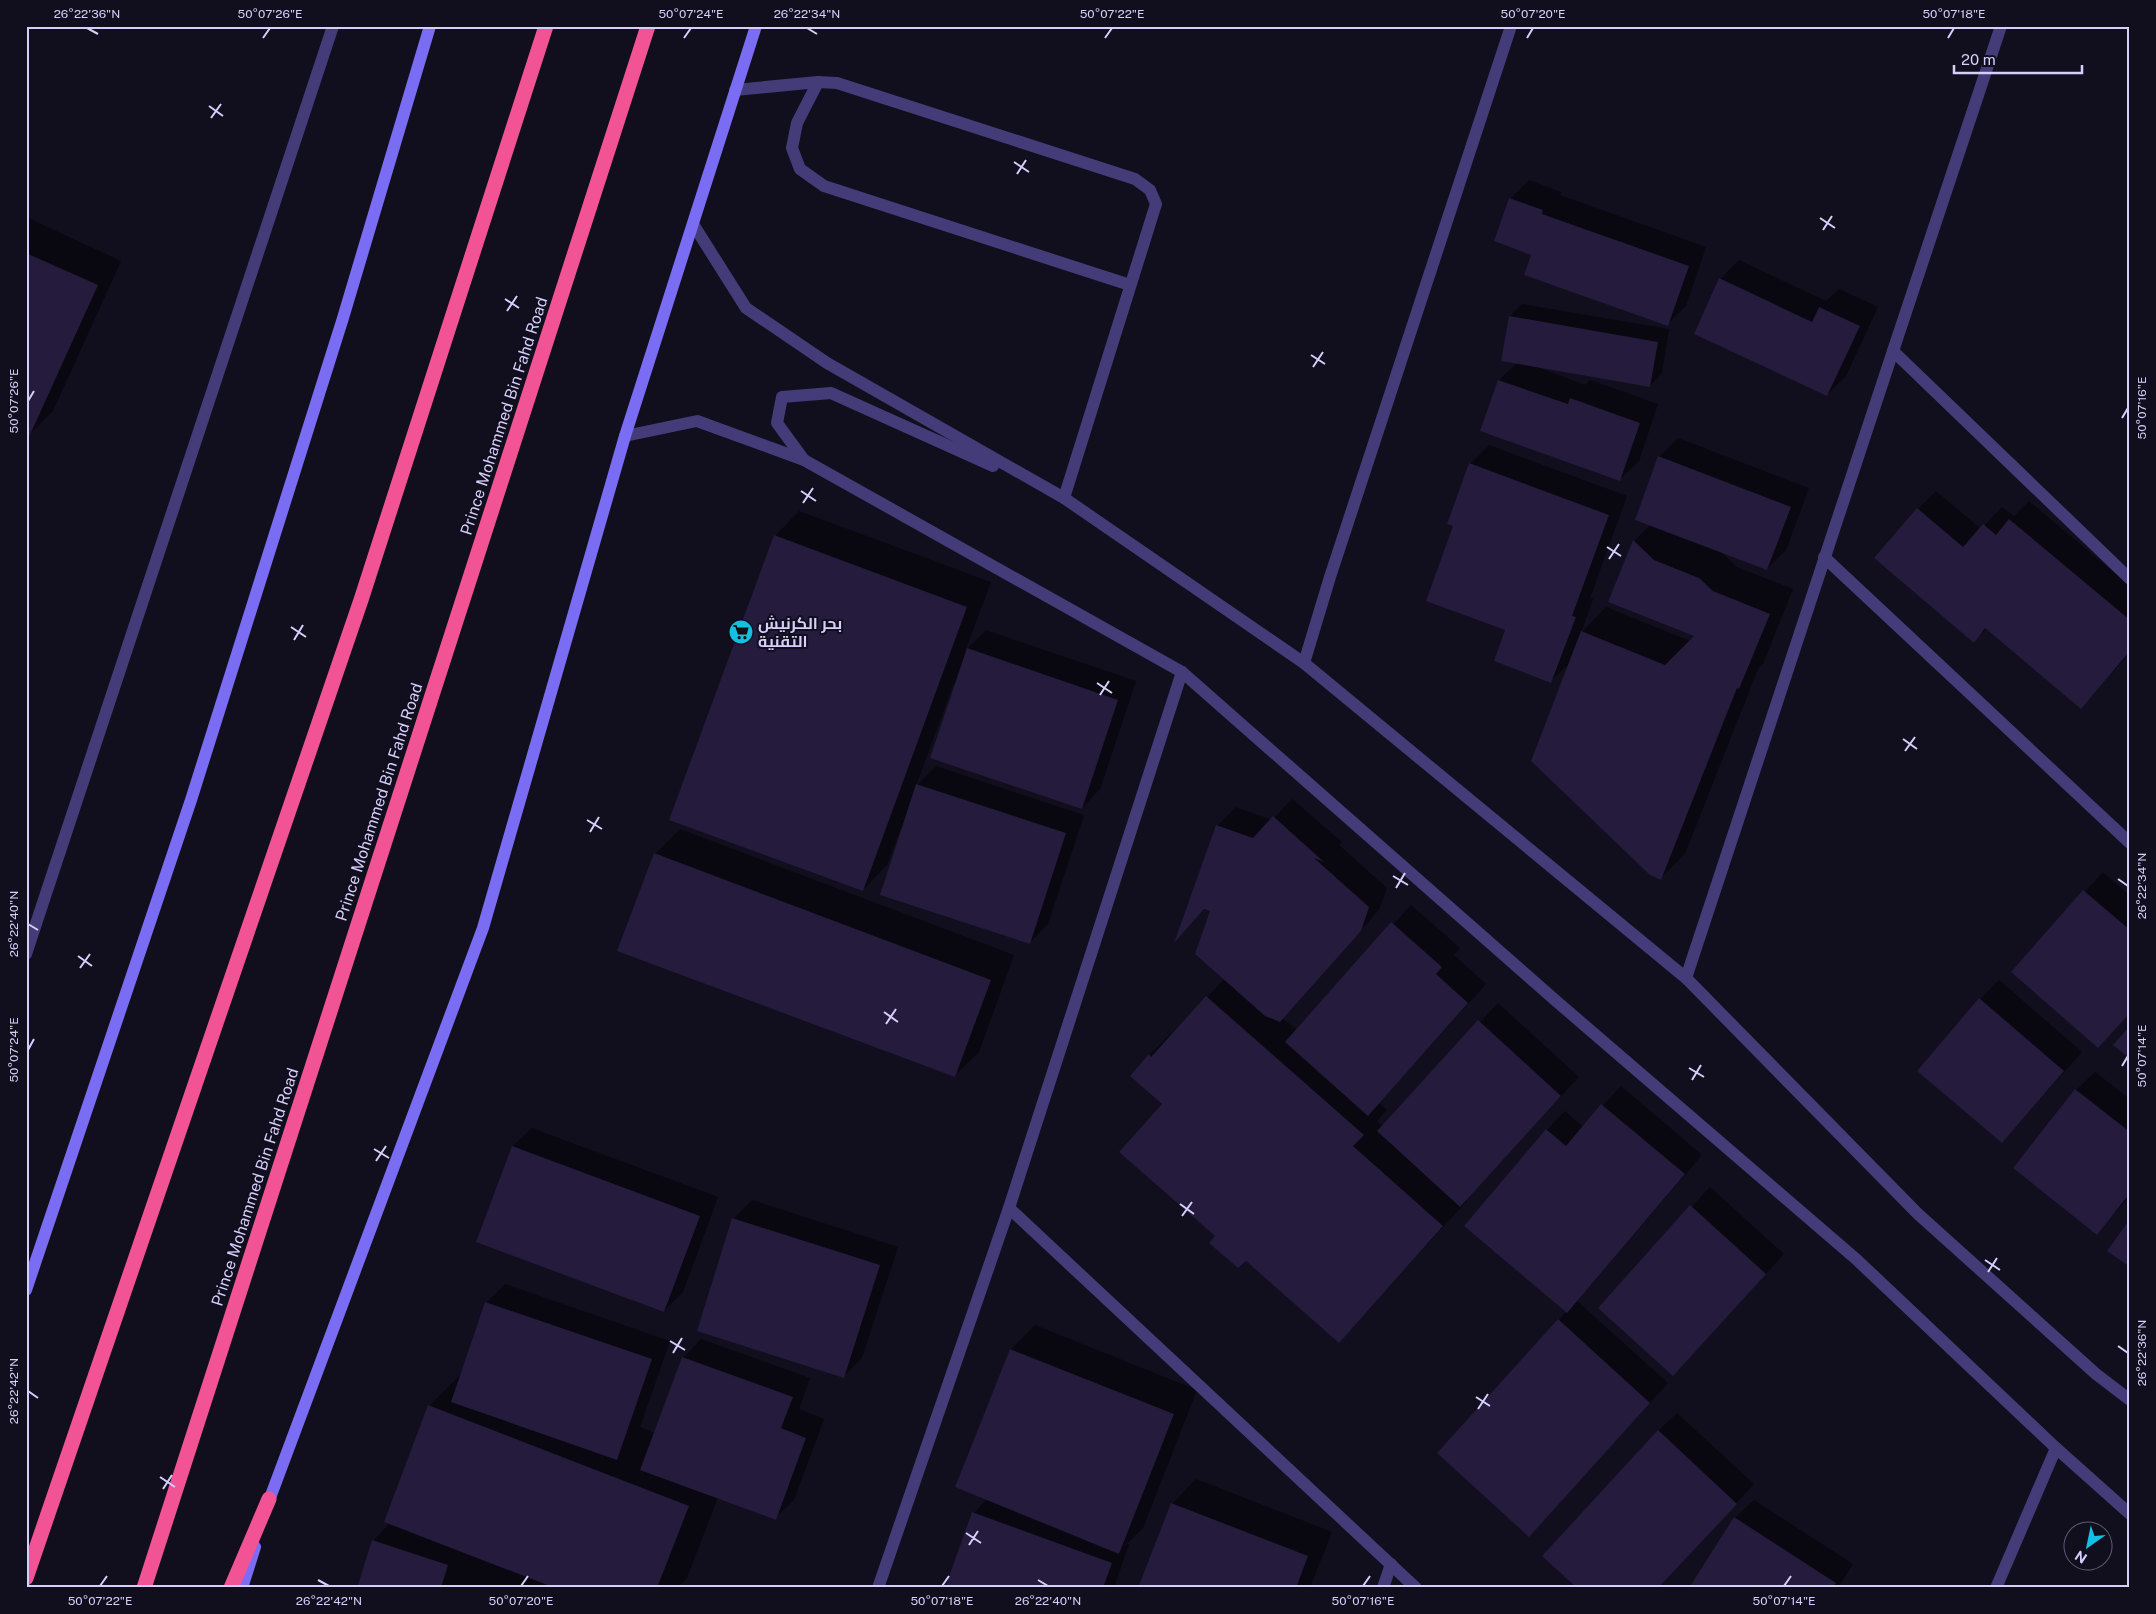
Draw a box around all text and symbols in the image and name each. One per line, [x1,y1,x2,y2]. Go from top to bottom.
text: 26°22'36"N [54,7,120,21]
text: 50°07'26"E [237,7,303,21]
text: 50°07'24"E [658,7,724,21]
text: 26°22'34"N [774,7,840,21]
text: 50°07'22"E [1080,7,1144,21]
text: 50°07'20"E [1501,7,1565,21]
text: 50°07'18"E [1922,7,1986,21]
scale bar [1954,42,2081,74]
text: 20 m [1961,51,1996,68]
street label: Prince Mohammed Bin Fahd Road [456,295,552,537]
text: 50°07'26"E [7,368,21,434]
text: 50°07'16"E [2135,377,2149,439]
place label: بحر الكرنيش التقنية [758,614,842,651]
supermarket icon: بحر الكرنيش التقنية [728,619,754,645]
street label: Prince Mohammed Bin Fahd Road [331,681,427,923]
text: 26°22'34"N [2135,853,2149,919]
text: 26°22'40"N [7,891,21,957]
text: 50°07'24"E [7,1017,21,1083]
text: 50°07'14"E [2135,1025,2149,1087]
street label: Prince Mohammed Bin Fahd Road [207,1066,303,1308]
text: 26°22'36"N [2135,1320,2149,1386]
text: 26°22'42"N [7,1358,21,1424]
north arrow [2064,1522,2114,1572]
text: N [2072,1547,2090,1567]
text: 50°07'22"E [68,1594,132,1608]
text: 26°22'42"N [296,1594,362,1608]
text: 50°07'20"E [489,1594,553,1608]
text: 50°07'18"E [910,1594,974,1608]
text: 26°22'40"N [1015,1594,1081,1608]
text: 50°07'16"E [1332,1594,1394,1608]
text: 50°07'14"E [1753,1594,1815,1608]

